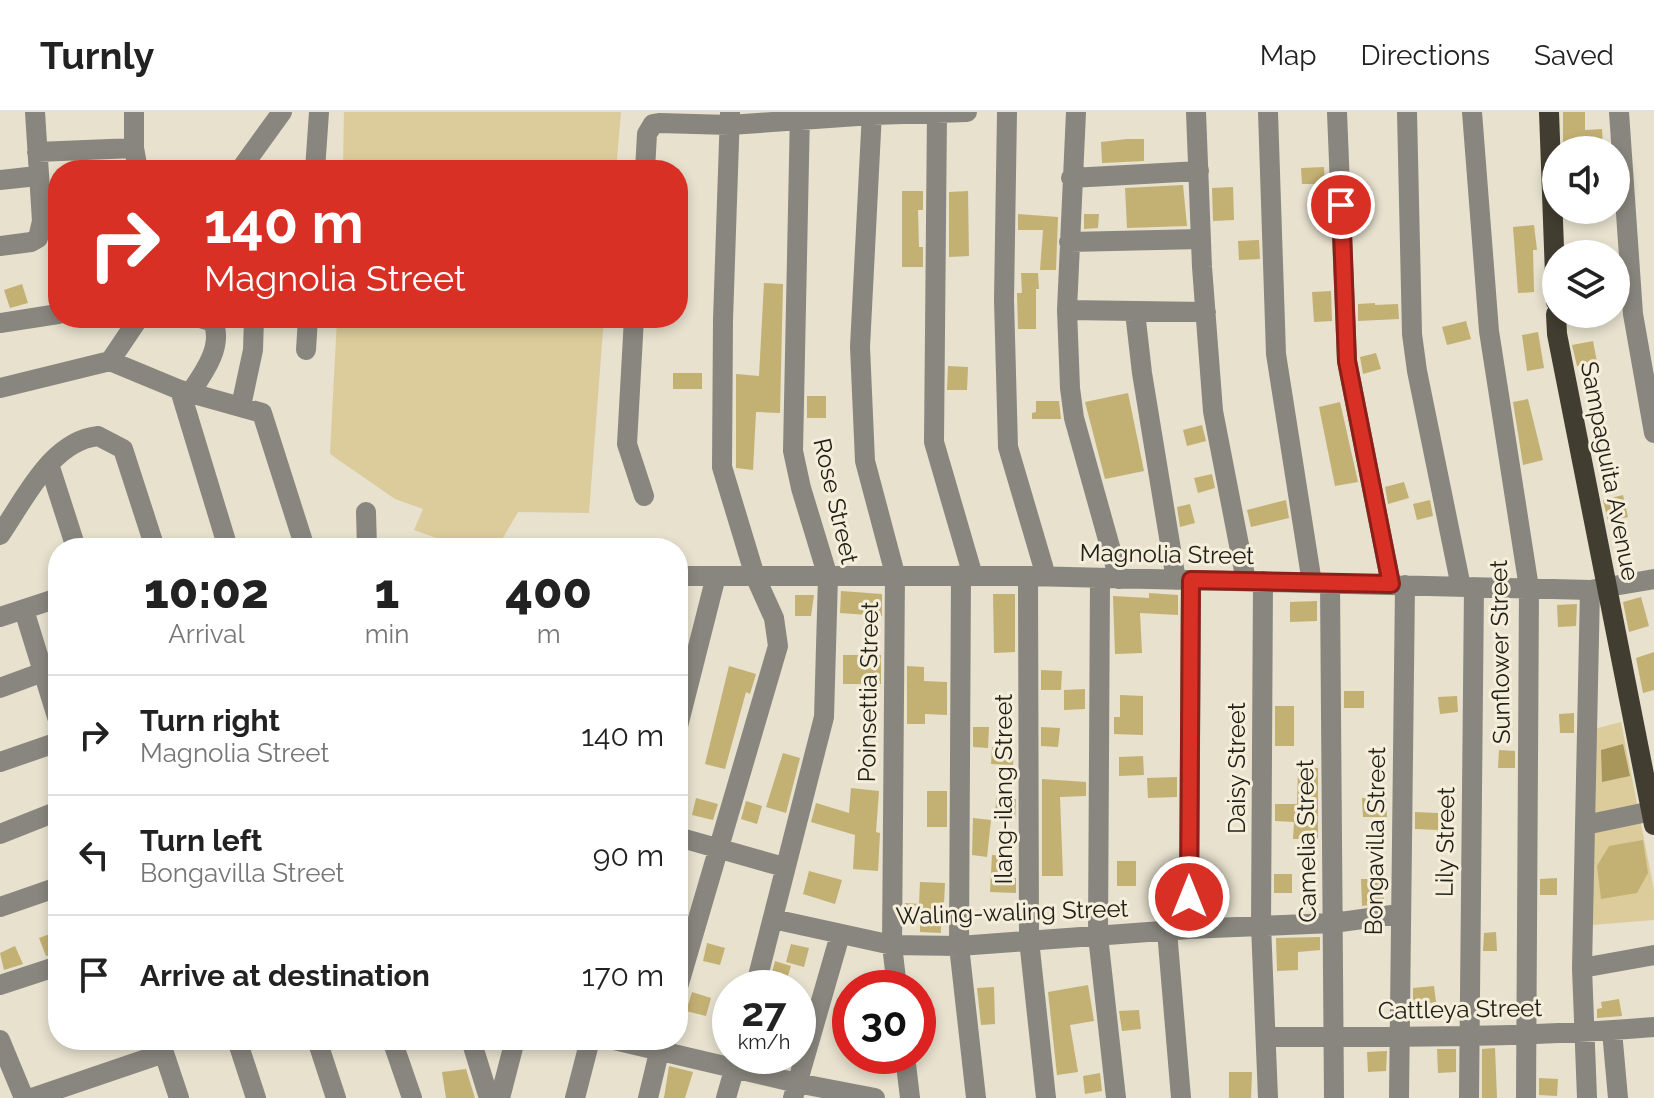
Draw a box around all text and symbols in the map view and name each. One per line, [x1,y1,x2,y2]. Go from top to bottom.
text: Turnly [40,33,154,78]
text: Map [1260,39,1317,72]
text: Directions [1361,39,1490,72]
text: Saved [1534,39,1614,72]
map controls [1542,136,1630,328]
button: sound [1542,136,1630,224]
pin [1307,171,1375,239]
icon: arrive [1319,183,1363,227]
text: 140 m [204,190,364,256]
icon: right [72,192,176,296]
button: layers [1542,240,1630,328]
text: Magnolia Street [204,257,466,299]
street label: Sampaguita Avenue [1575,359,1645,583]
street label: Rose Street [807,435,865,567]
street label: Magnolia Street [1079,538,1255,570]
street label: Sunflower Street [1484,560,1516,744]
text: 10:02 [144,563,269,619]
text: 1 [375,563,399,619]
text: 400 [505,563,592,619]
street label: Poinsettia Street [852,601,884,783]
text: Arrival [168,619,244,649]
text: min [365,619,409,649]
text: m [537,619,561,649]
street label: Ilang-ilang Street [989,694,1018,884]
street label: Daisy Street [1222,702,1251,834]
text: Turn right [140,703,280,738]
icon: right [72,713,116,757]
text: 140 m [581,718,664,753]
text: Magnolia Street [140,738,329,768]
street label: Bongavilla Street [1359,746,1391,936]
street label: Camelia Street [1290,759,1322,923]
street label: Lily Street [1430,787,1460,897]
text: Turn left [140,823,262,858]
icon: left [72,833,116,877]
text: 90 m [593,838,664,873]
position arrow [1147,855,1231,939]
text: Bongavilla Street [140,858,344,888]
street label: Waling-waling Street [895,893,1129,931]
icon: arrive [72,953,116,997]
text: Arrive at destination [140,958,430,993]
text: 170 m [582,958,664,993]
speed limit sign: 30 [832,970,936,1074]
text: 27 [741,988,786,1035]
street label: Cattleya Street [1378,993,1542,1025]
text: km/h [738,1030,790,1054]

